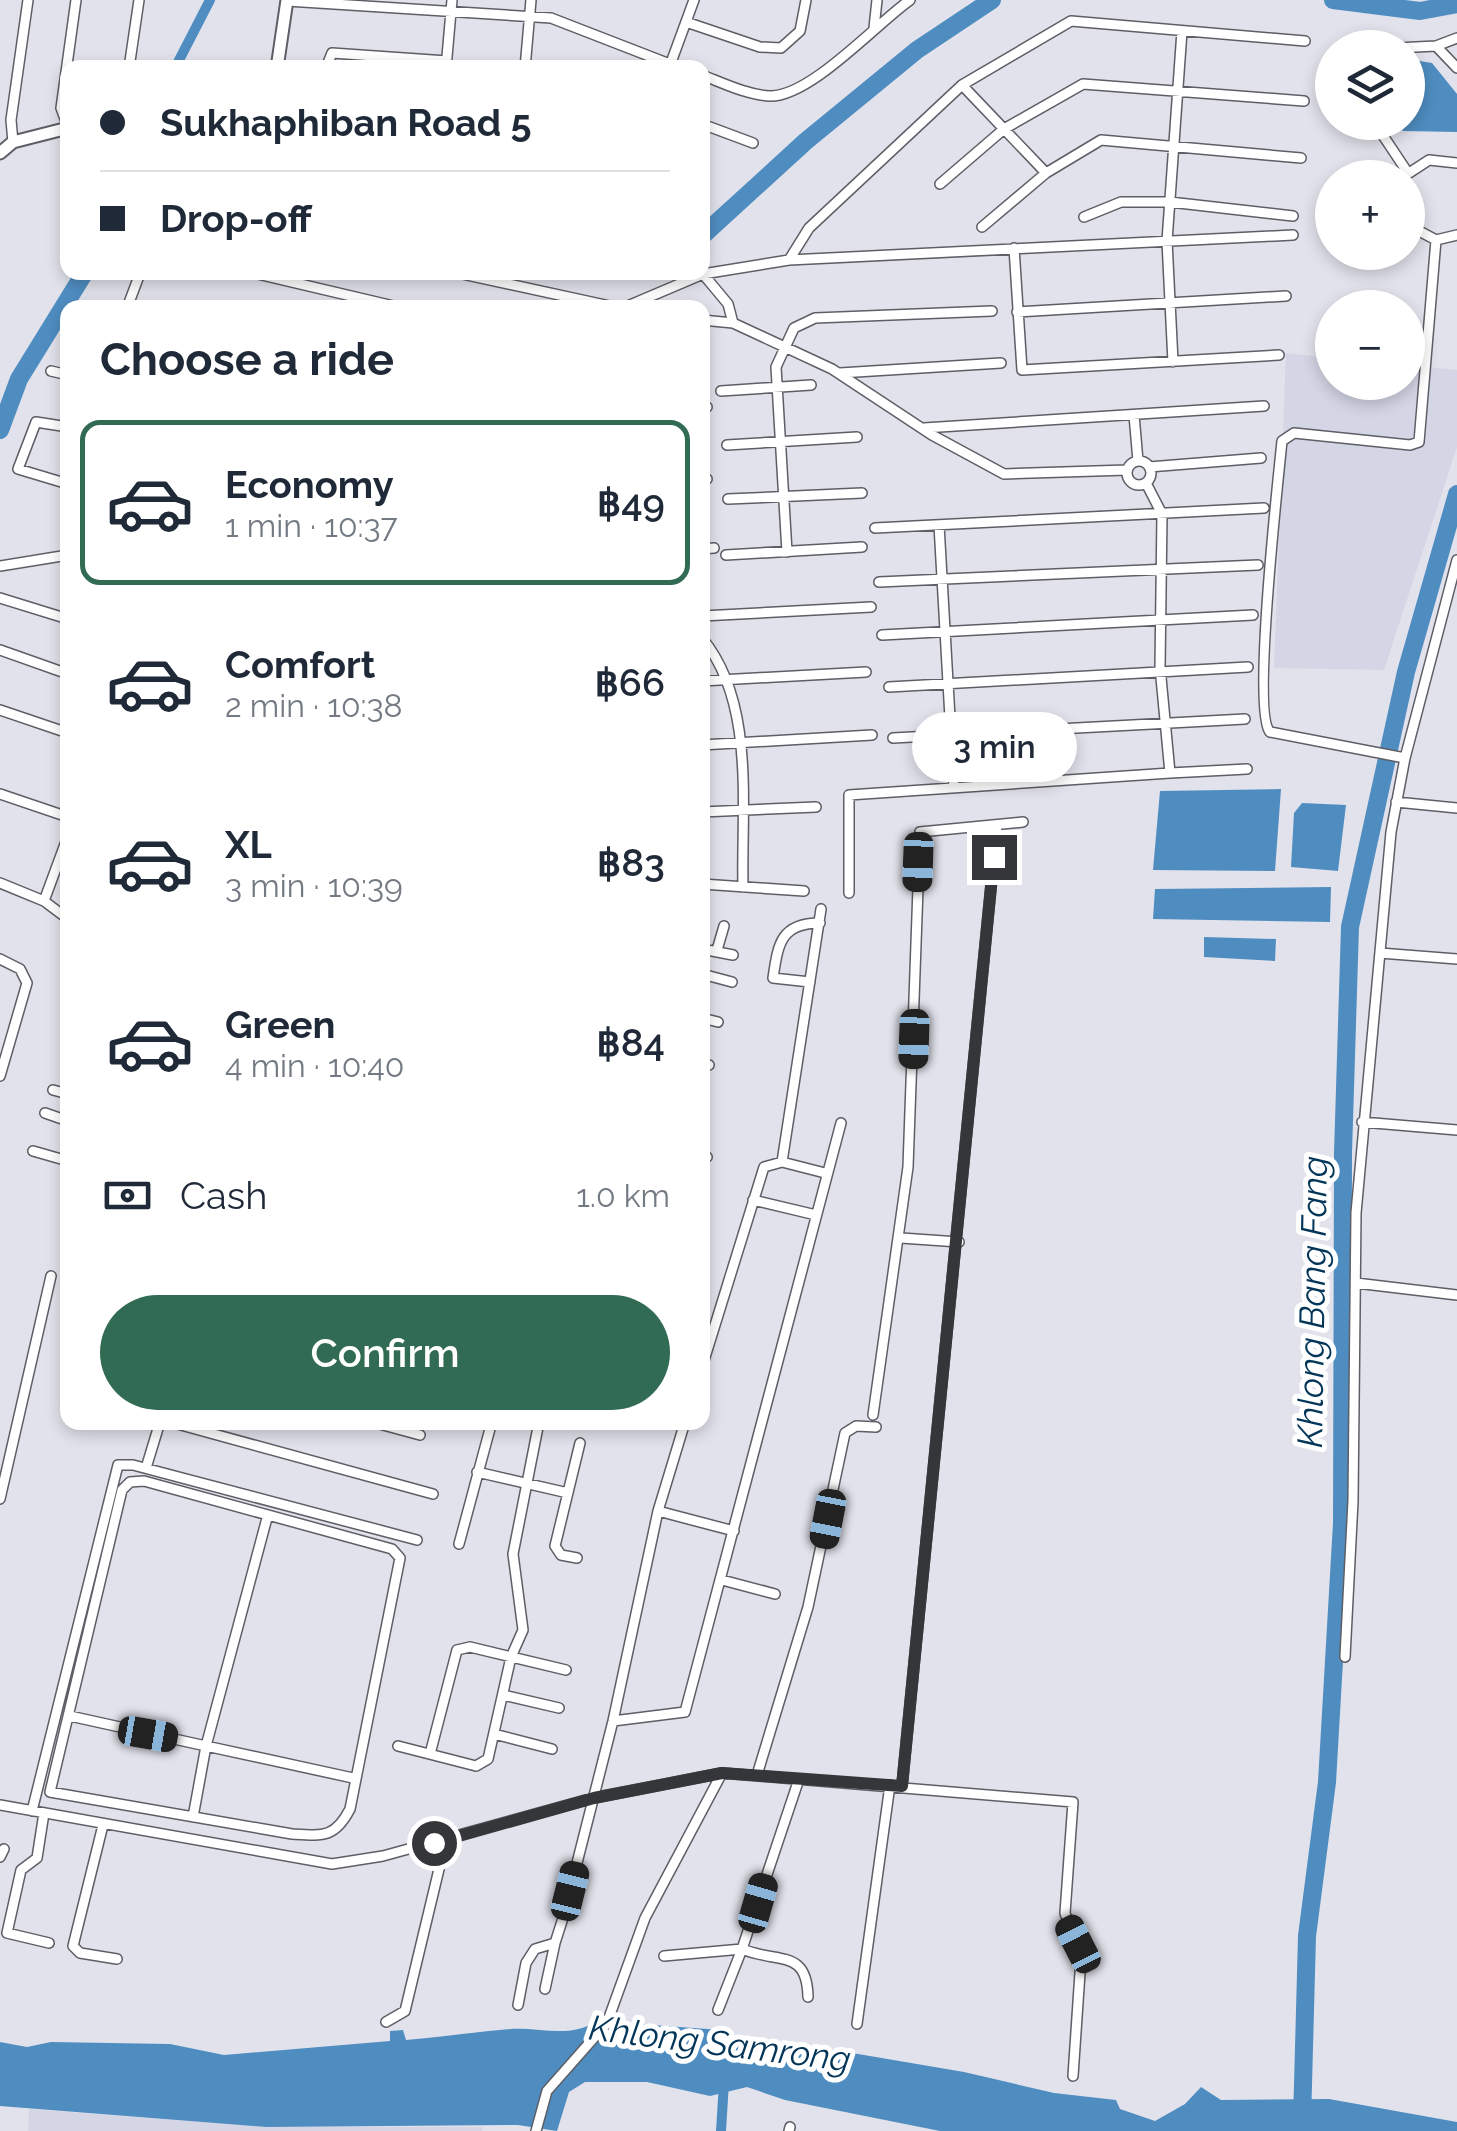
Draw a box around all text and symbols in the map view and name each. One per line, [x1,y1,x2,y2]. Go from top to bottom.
map controls [1315,30,1425,400]
button: layers [1315,30,1425,140]
text: Sukhaphiban Road 5 [160,100,531,145]
button: + [1315,160,1425,270]
text: Drop-off [160,196,312,241]
button: − [1315,290,1425,400]
text: Choose a ride [100,333,394,386]
icon: car [105,458,195,548]
text: Economy [225,462,394,507]
text: ฿49 [597,480,665,525]
text: 1 min · 10:37 [225,507,398,544]
icon: car [105,638,195,728]
text: Comfort [225,642,375,687]
text: ฿66 [595,660,665,705]
text: 2 min · 10:38 [225,687,403,724]
callout: 3 min [912,712,1076,782]
text: 3 min [954,728,1035,765]
icon: car [105,818,195,908]
text: XL [225,822,272,867]
car [902,831,934,893]
route end [972,835,1017,880]
text: ฿83 [597,840,665,885]
text: 3 min · 10:39 [225,867,403,904]
icon: car [105,998,195,1088]
text: Green [225,1002,335,1047]
car [898,1008,930,1070]
text: ฿84 [597,1020,665,1065]
text: 4 min · 10:40 [225,1047,404,1084]
water label: Khlong Bang Fang [1289,1156,1335,1448]
icon: cash [100,1168,155,1223]
text: Cash [180,1173,267,1218]
text: 1.0 km [576,1177,670,1214]
button: Confirm [100,1295,670,1410]
car [808,1487,848,1551]
car [116,1714,180,1754]
route start [412,1821,457,1866]
car [548,1858,592,1924]
car [735,1870,781,1936]
car [1051,1910,1105,1978]
water label: Khlong Samrong [587,2007,853,2079]

